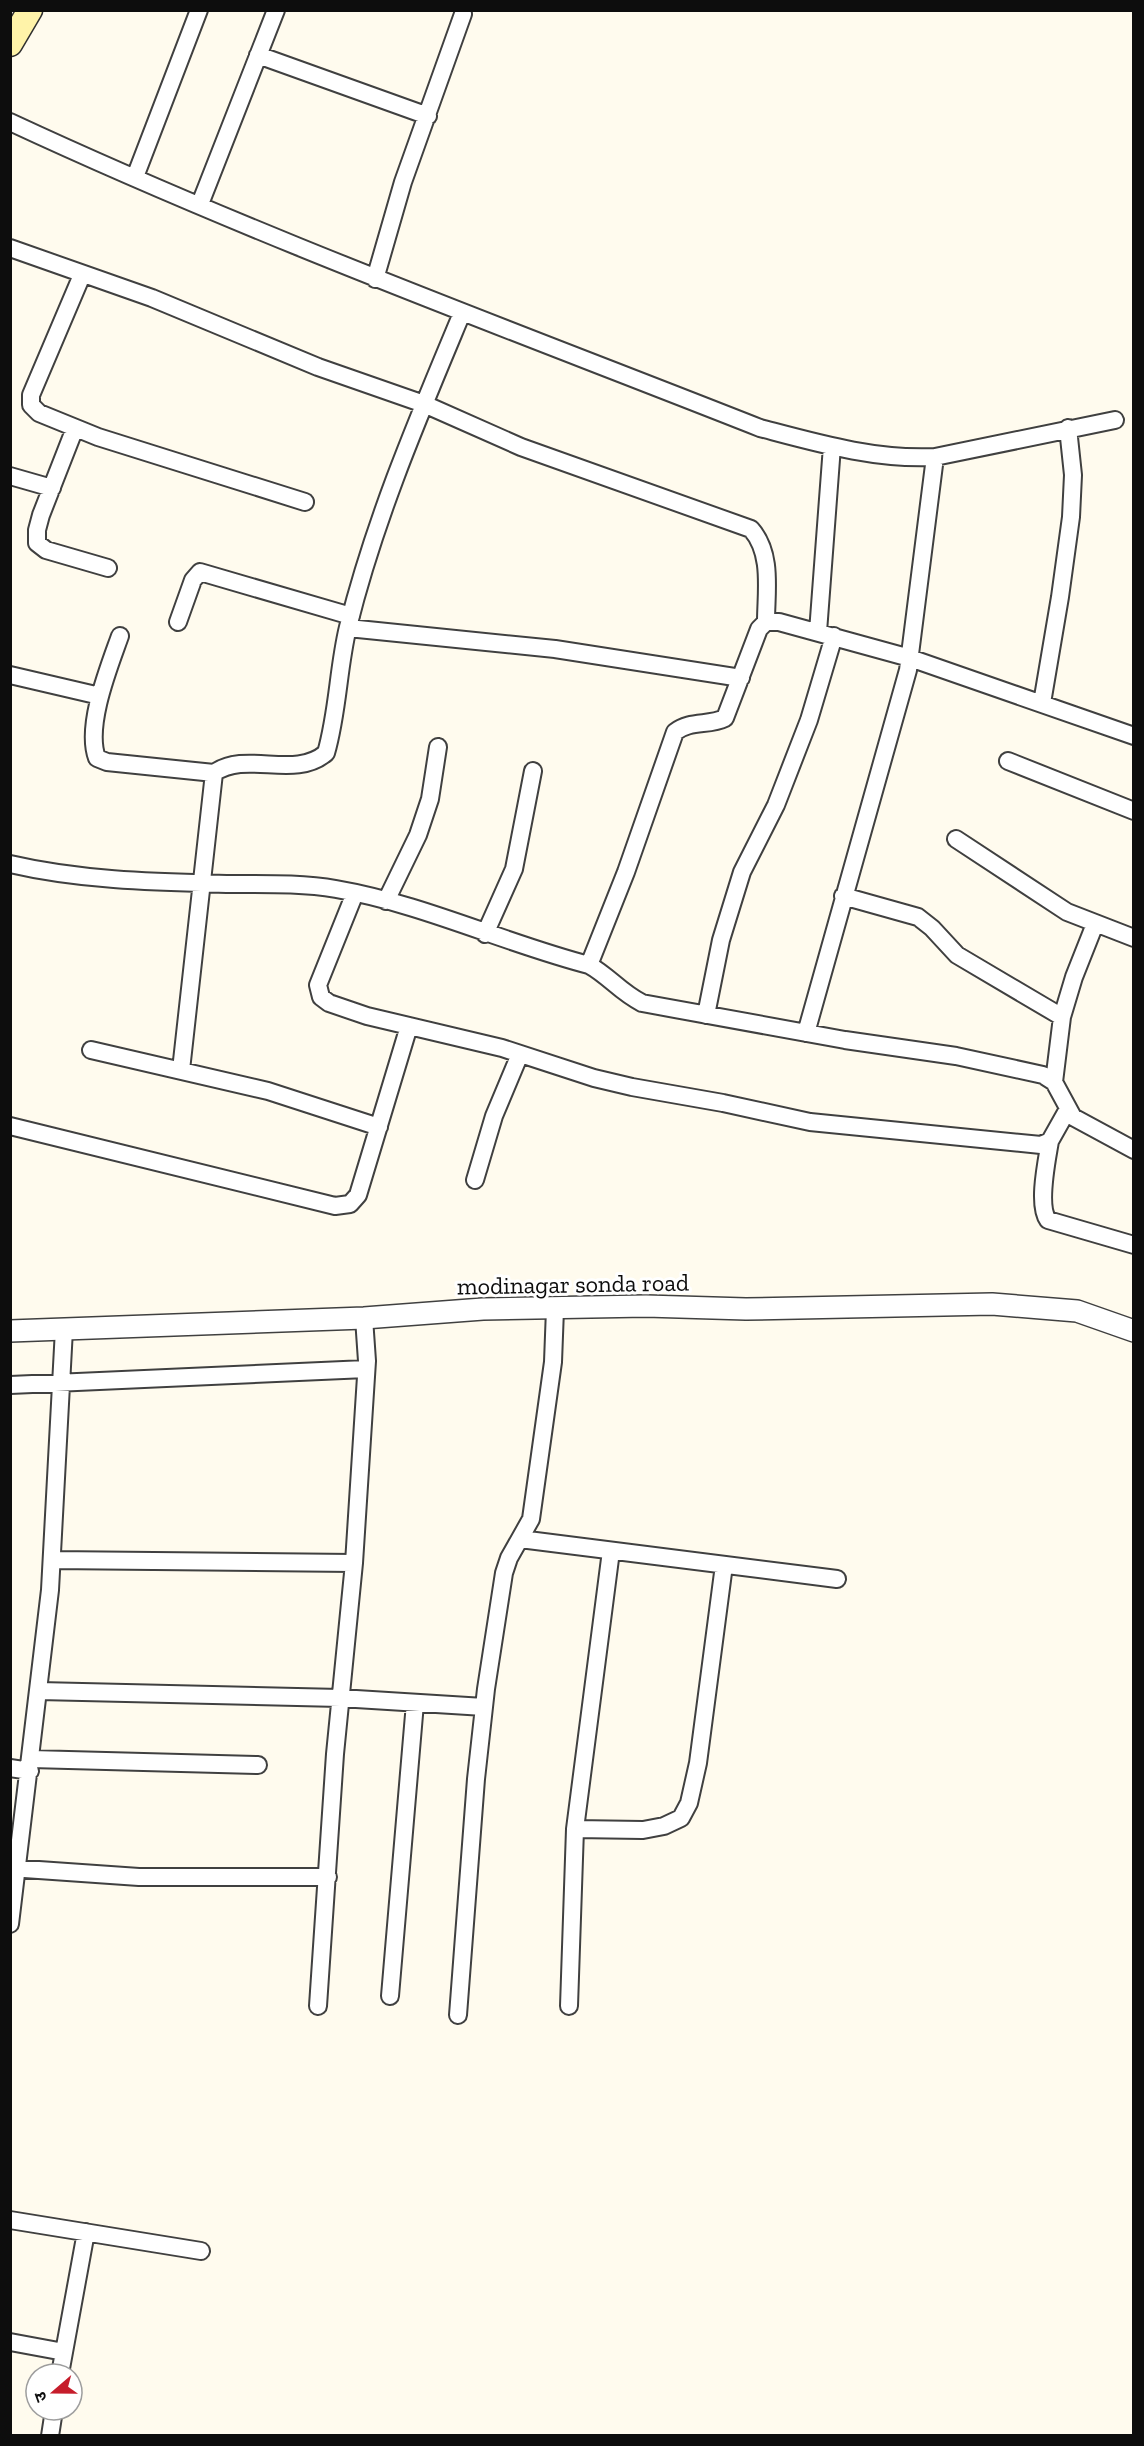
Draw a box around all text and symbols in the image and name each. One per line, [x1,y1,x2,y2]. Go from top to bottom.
street label: modinagar sonda road [457,1267,689,1301]
north arrow [24,2362,84,2422]
text: उ [30,2389,51,2405]

